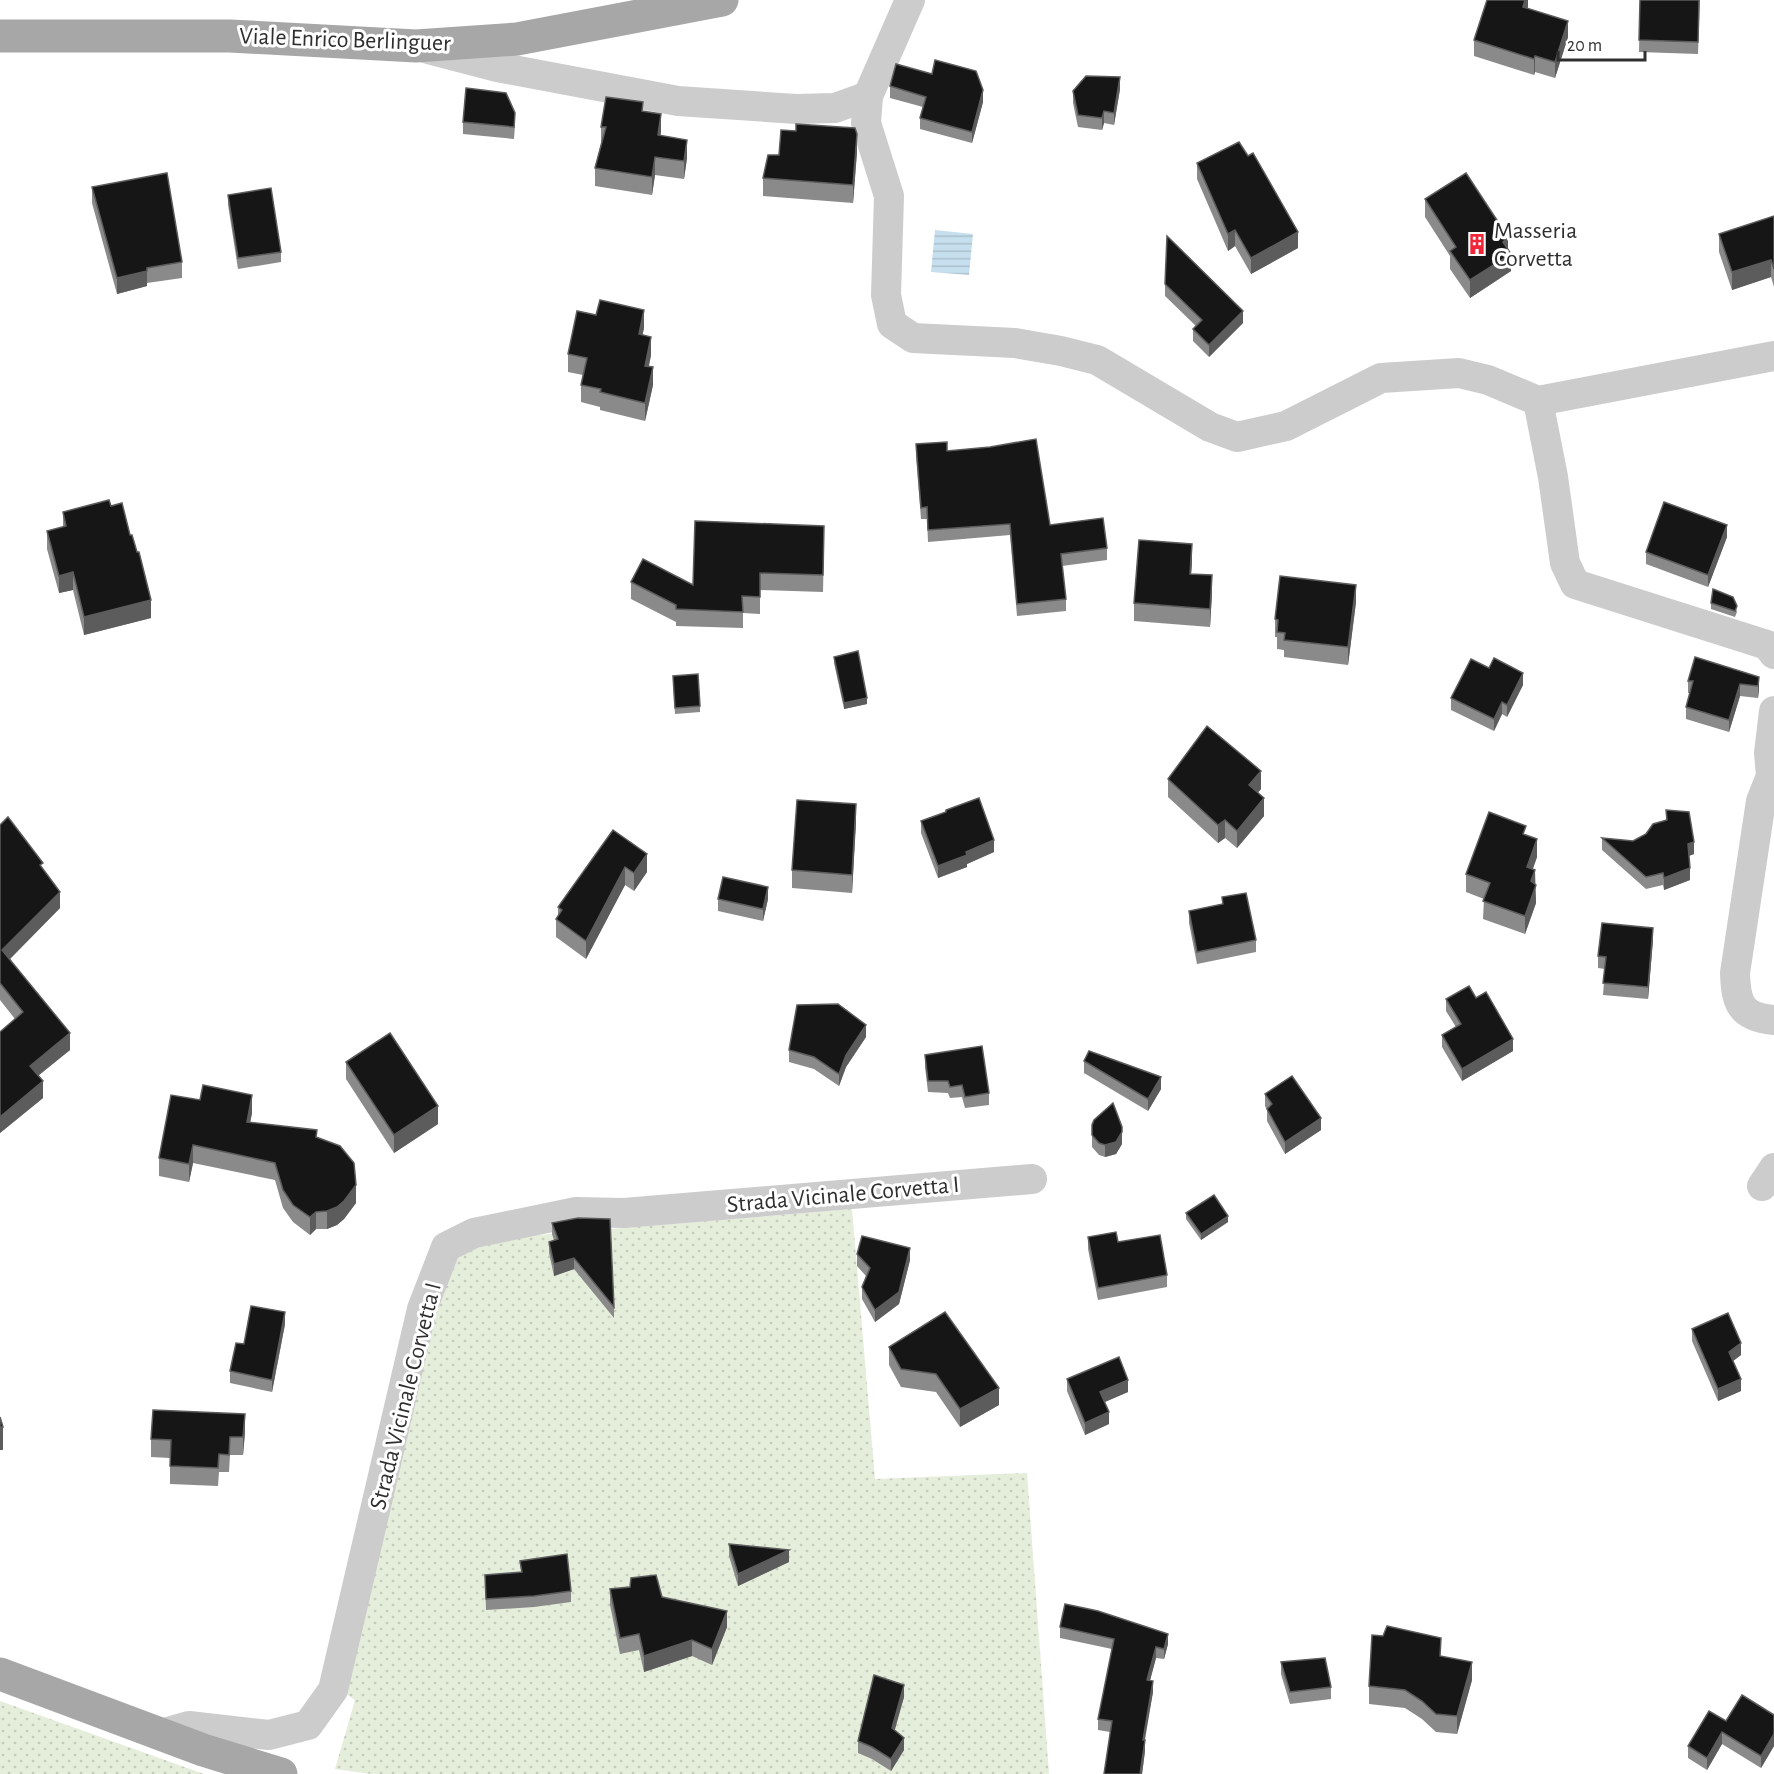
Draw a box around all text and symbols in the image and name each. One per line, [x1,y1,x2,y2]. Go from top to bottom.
street label: Viale Enrico Berlinguer [239,24,451,56]
scale bar [1558,24,1645,62]
text: 20 m [1567,37,1602,55]
place label: Masseria Corvetta [1494,219,1577,271]
building icon: Masseria Corvetta [1465,232,1489,256]
street label: Strada Vicinale Corvetta I [726,1173,960,1217]
street label: Strada Vicinale Corvetta I [366,1280,446,1512]

